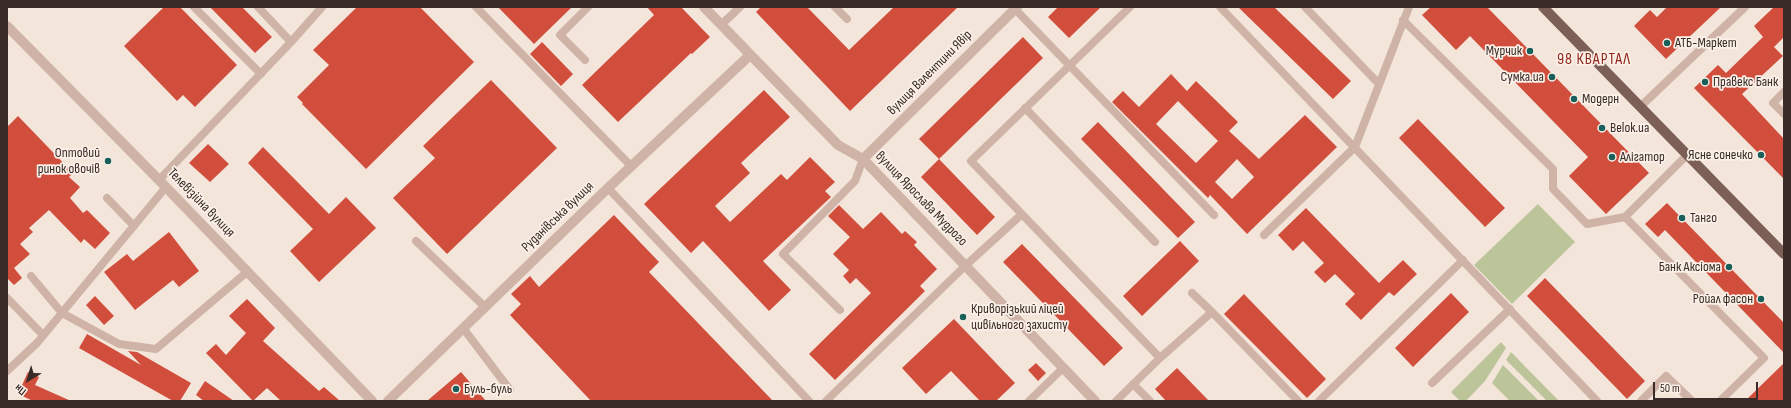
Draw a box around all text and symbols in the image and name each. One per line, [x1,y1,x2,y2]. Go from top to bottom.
street label: вулиця Валентини Явір [884,27,976,119]
place label: АТБ-Маркет [1675,35,1737,51]
marker: АТБ-Маркет [1662,38,1672,48]
place label: Мурчик [1486,43,1522,59]
marker: Мурчик [1525,46,1535,56]
district label: 98 КВАРТАЛ [1557,50,1631,70]
place label: Сумка.ua [1500,69,1544,85]
marker: Сумка.ua [1547,72,1557,82]
place label: Правекс Банк [1713,74,1778,90]
marker: Правекс Банк [1700,77,1710,87]
place label: Модерн [1582,91,1619,107]
marker: Модерн [1569,94,1579,104]
place label: Belok.ua [1610,120,1649,136]
marker: Belok.ua [1597,123,1607,133]
place label: Оптовий ринок овочів [38,145,100,178]
place label: Ясне сонечко [1688,147,1753,163]
street label: вулиця Ярослава Мудрого [872,148,970,250]
place label: Алігатор [1620,149,1665,165]
marker: Ясне сонечко [1756,150,1766,160]
marker: Алігатор [1607,152,1617,162]
marker: Оптовий ринок овочів [103,156,113,166]
street label: Телевізійна вулиця [164,165,238,241]
street label: Руданівська вулиця [518,178,598,256]
place label: Танго [1690,210,1717,226]
marker: Танго [1677,213,1687,223]
place label: Банк Аксіома [1659,259,1721,275]
marker: Банк Аксіома [1724,262,1734,272]
place label: Ройал фасон [1693,291,1753,307]
marker: Ройал фасон [1756,294,1766,304]
place label: Криворізький ліцей цивільного захисту [971,301,1068,334]
marker: Криворізький ліцей цивільного захисту [958,312,968,322]
north arrow [8,360,48,400]
scale bar [1655,374,1760,400]
text: Пн [12,381,29,398]
place label: Буль-буль [464,381,512,397]
text: 50 m [1660,381,1680,396]
marker: Буль-буль [451,384,461,394]

